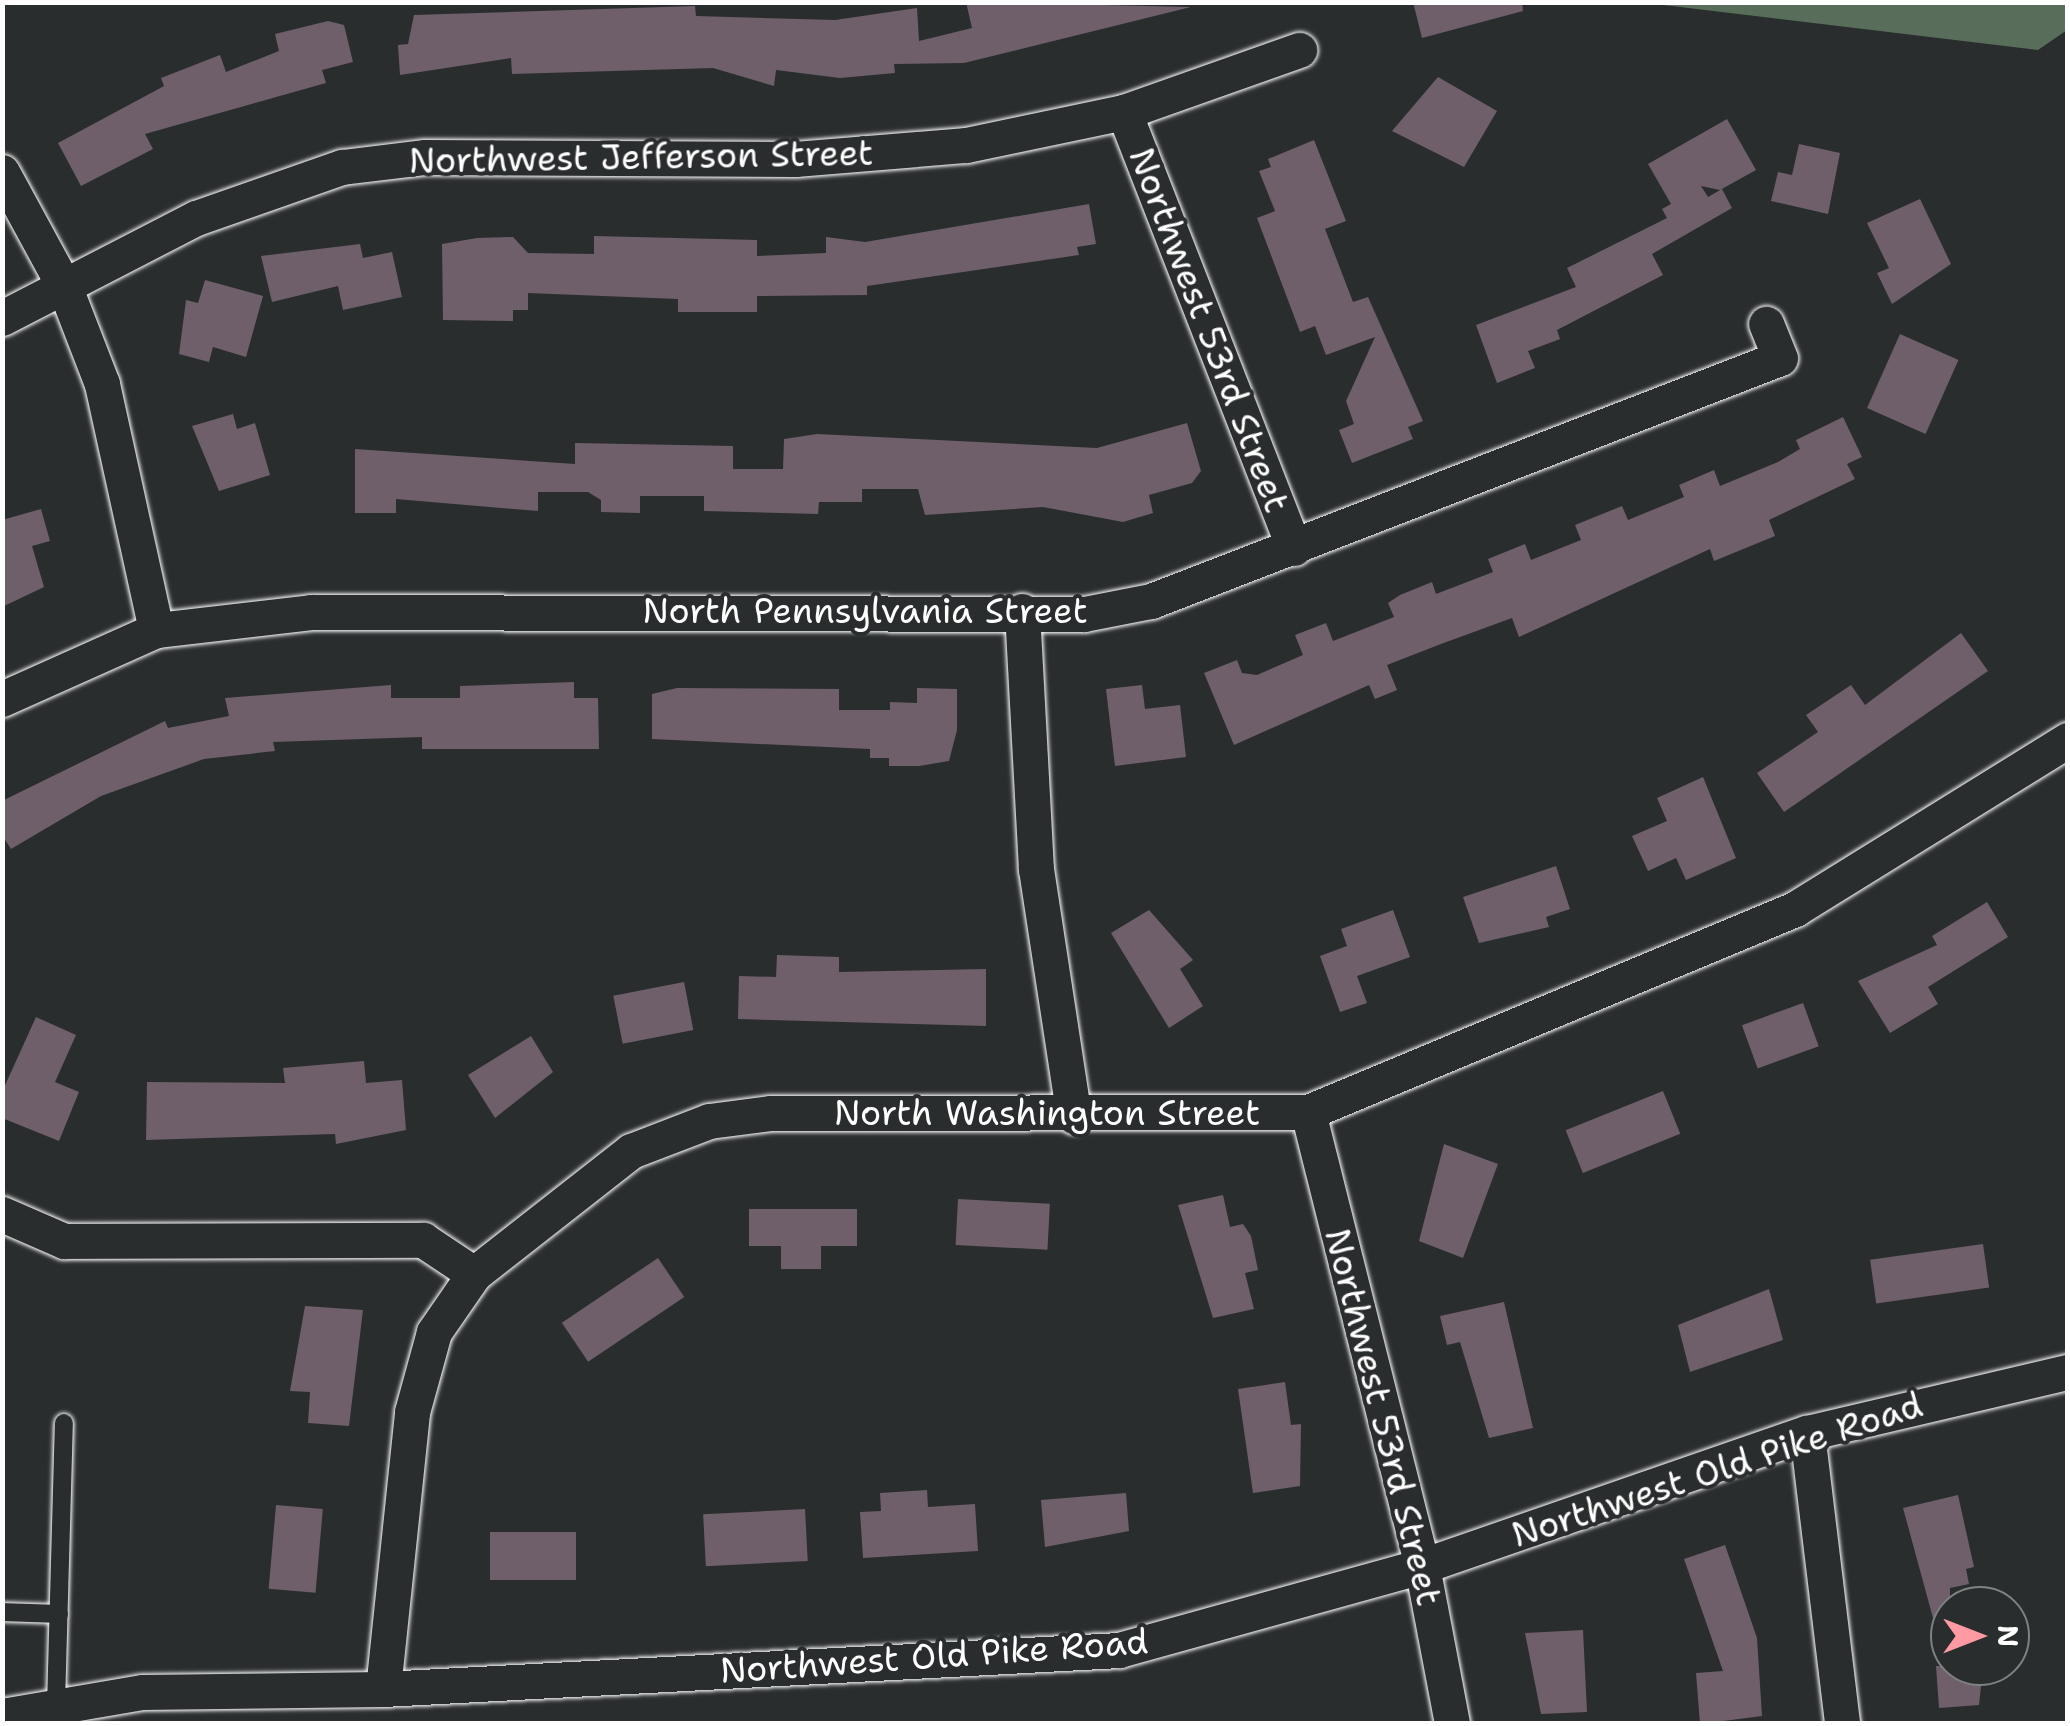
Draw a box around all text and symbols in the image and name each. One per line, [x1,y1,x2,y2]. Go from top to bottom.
street label: Northwest Jefferson Street [408,132,874,182]
street label: Northwest 53rd Street [1120,142,1298,518]
street label: North Pennsylvania Street [642,590,1088,632]
street label: North Washington Street [834,1092,1260,1134]
street label: Northwest 53rd Street [1316,1224,1450,1610]
street label: Northwest Old Pike Road [1506,1384,1928,1556]
north arrow [1930,1586,2030,1686]
street label: Northwest Old Pike Road [718,1620,1150,1692]
text: N [1989,1625,2027,1647]

